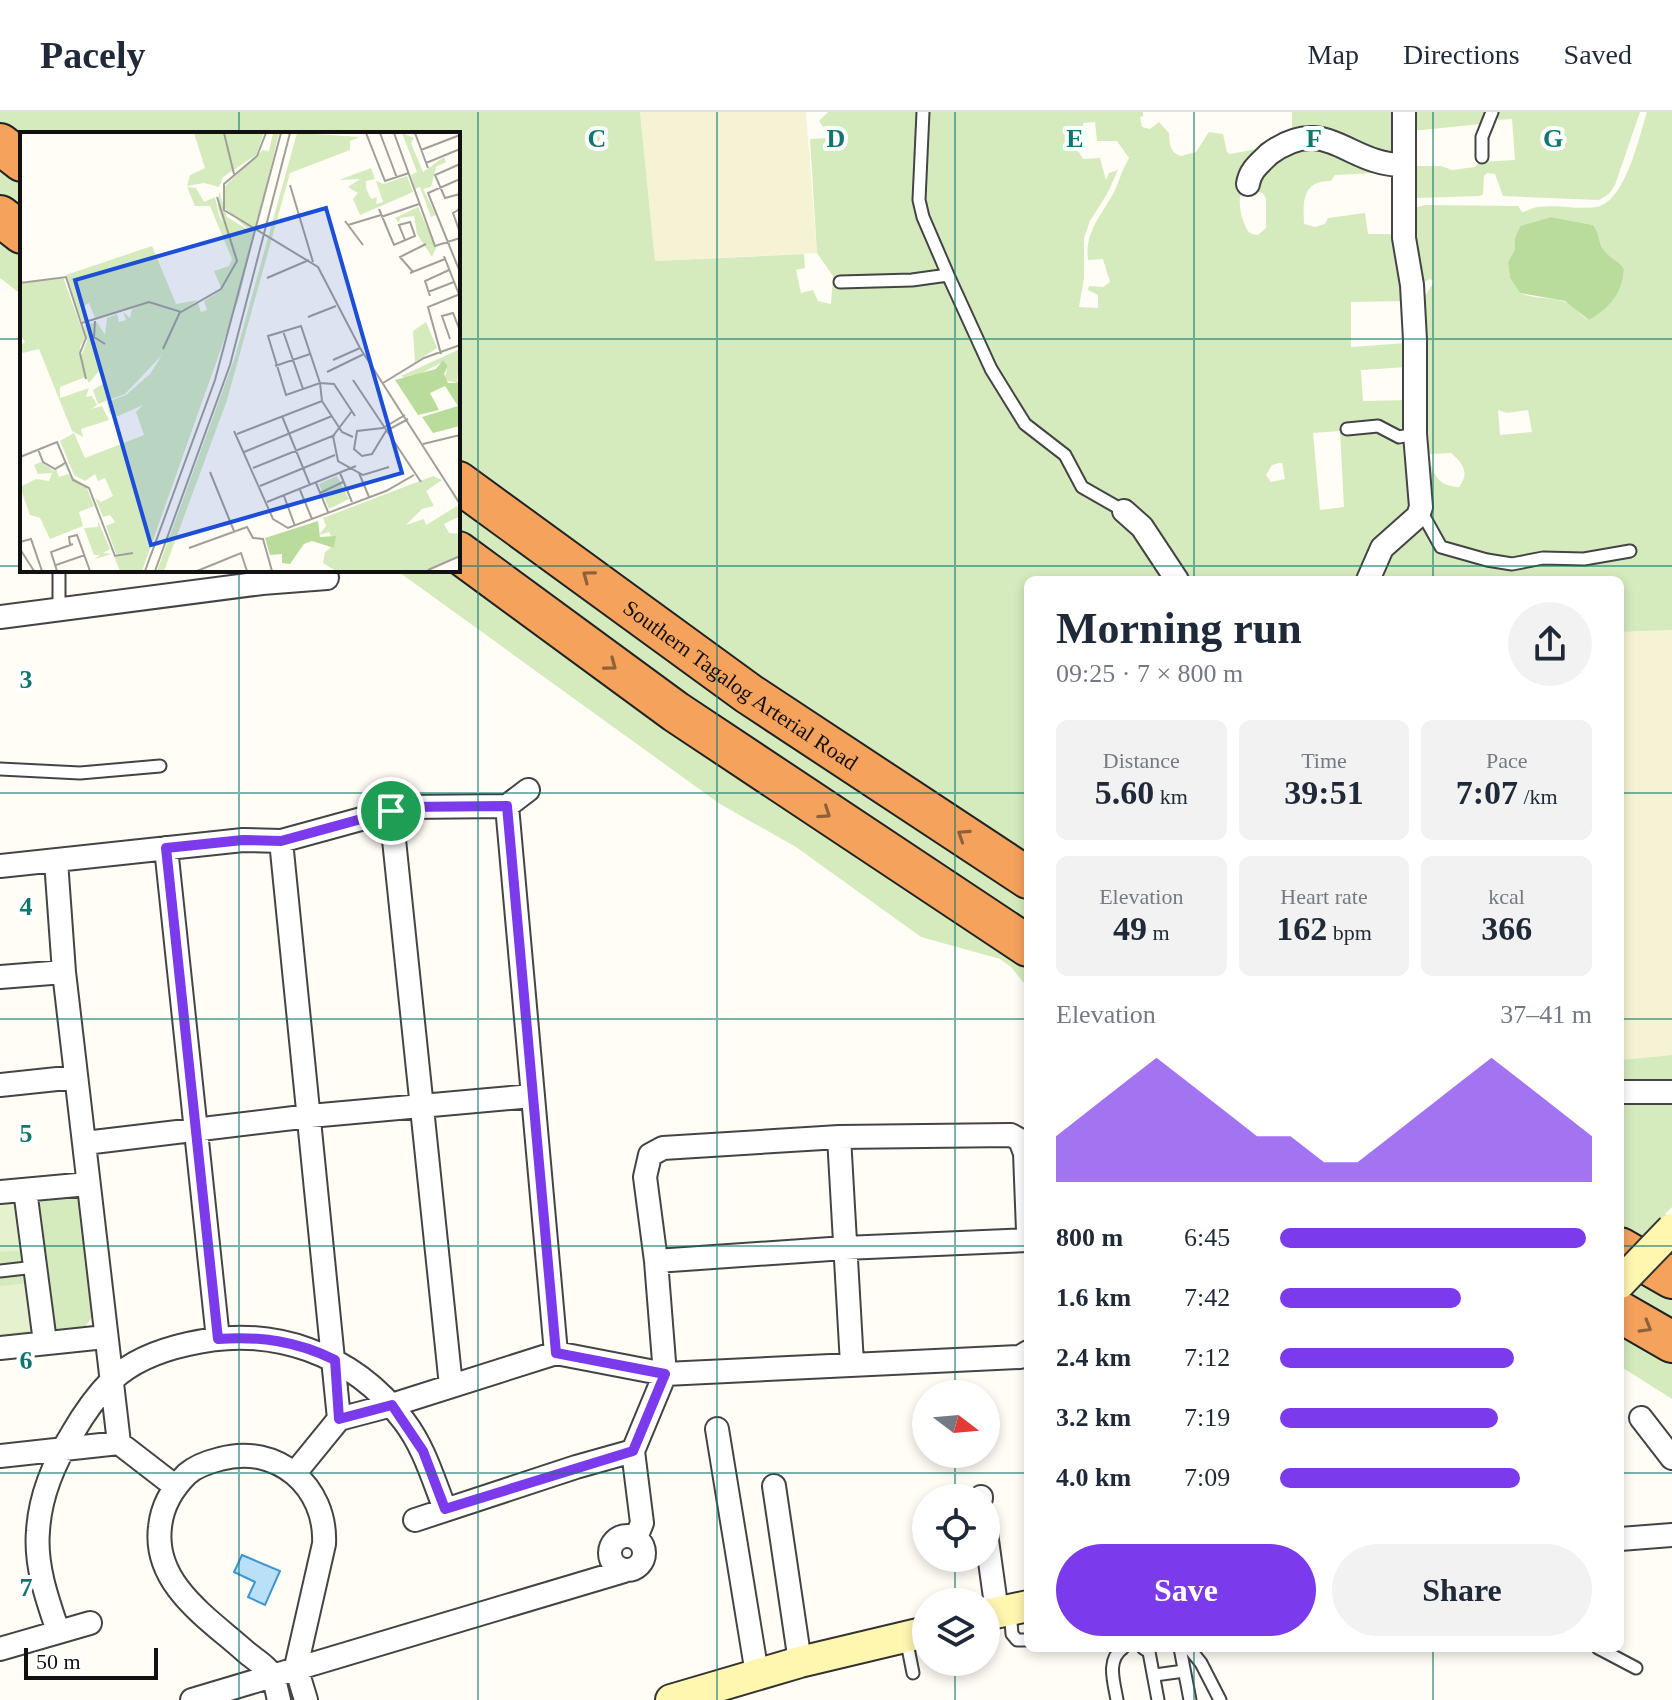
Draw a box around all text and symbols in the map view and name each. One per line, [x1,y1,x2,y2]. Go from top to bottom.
text: Pacely [40,34,146,76]
text: Map [1308,39,1359,70]
text: Directions [1403,39,1520,70]
text: Saved [1564,39,1632,70]
text: C [588,124,606,153]
text: D [827,124,845,153]
text: E [1066,124,1084,153]
text: F [1306,124,1322,153]
text: G [1543,124,1563,153]
inset map [20,132,460,572]
one-way arrow [582,571,597,585]
street label: Southern Tagalog Arterial Road [619,595,862,775]
button: share [1508,602,1592,686]
text: Morning run [1056,604,1302,653]
one-way arrow [602,655,617,670]
text: 09:25 · 7 × 800 m [1056,659,1243,688]
text: 3 [20,665,33,694]
text: Distance [1103,748,1180,773]
text: Time [1301,748,1347,773]
text: Pace [1486,748,1527,773]
text: 5.60 [1095,774,1154,811]
text: 39:51 [1284,774,1364,811]
text: 7:07 [1456,774,1518,811]
pin [357,777,425,845]
text: km [1154,784,1188,809]
text: /km [1518,784,1558,809]
icon: arrive [369,789,413,833]
one-way arrow [816,803,831,818]
one-way arrow [957,830,971,845]
text: Elevation [1099,884,1183,909]
text: Heart rate [1280,884,1368,909]
text: kcal [1488,884,1525,909]
text: 4 [20,892,33,921]
text: 49 [1113,910,1147,947]
text: 162 [1276,910,1327,947]
text: 366 [1481,910,1532,947]
text: m [1147,920,1170,945]
text: bpm [1327,920,1372,945]
text: Elevation [1056,1000,1156,1029]
text: 37–41 m [1500,1000,1592,1029]
text: 5 [20,1119,33,1148]
text: 800 m [1056,1223,1123,1252]
text: 6:45 [1184,1223,1230,1252]
text: 1.6 km [1056,1283,1131,1312]
text: 7:42 [1184,1283,1230,1312]
one-way arrow [1637,1317,1652,1333]
text: 2.4 km [1056,1343,1131,1372]
text: 7:12 [1184,1343,1230,1372]
text: 6 [20,1346,33,1375]
north arrow [912,1380,1000,1468]
map controls [912,1380,1000,1676]
text: 3.2 km [1056,1403,1131,1432]
text: 7:19 [1184,1403,1230,1432]
text: 4.0 km [1056,1463,1131,1492]
text: 7:09 [1184,1463,1230,1492]
button: locate [912,1484,1000,1572]
button: Save [1056,1544,1316,1636]
button: Share [1332,1544,1592,1636]
text: 7 [20,1573,33,1602]
button: layers [912,1588,1000,1676]
scale bar [24,1644,158,1680]
text: 50 m [36,1649,81,1674]

